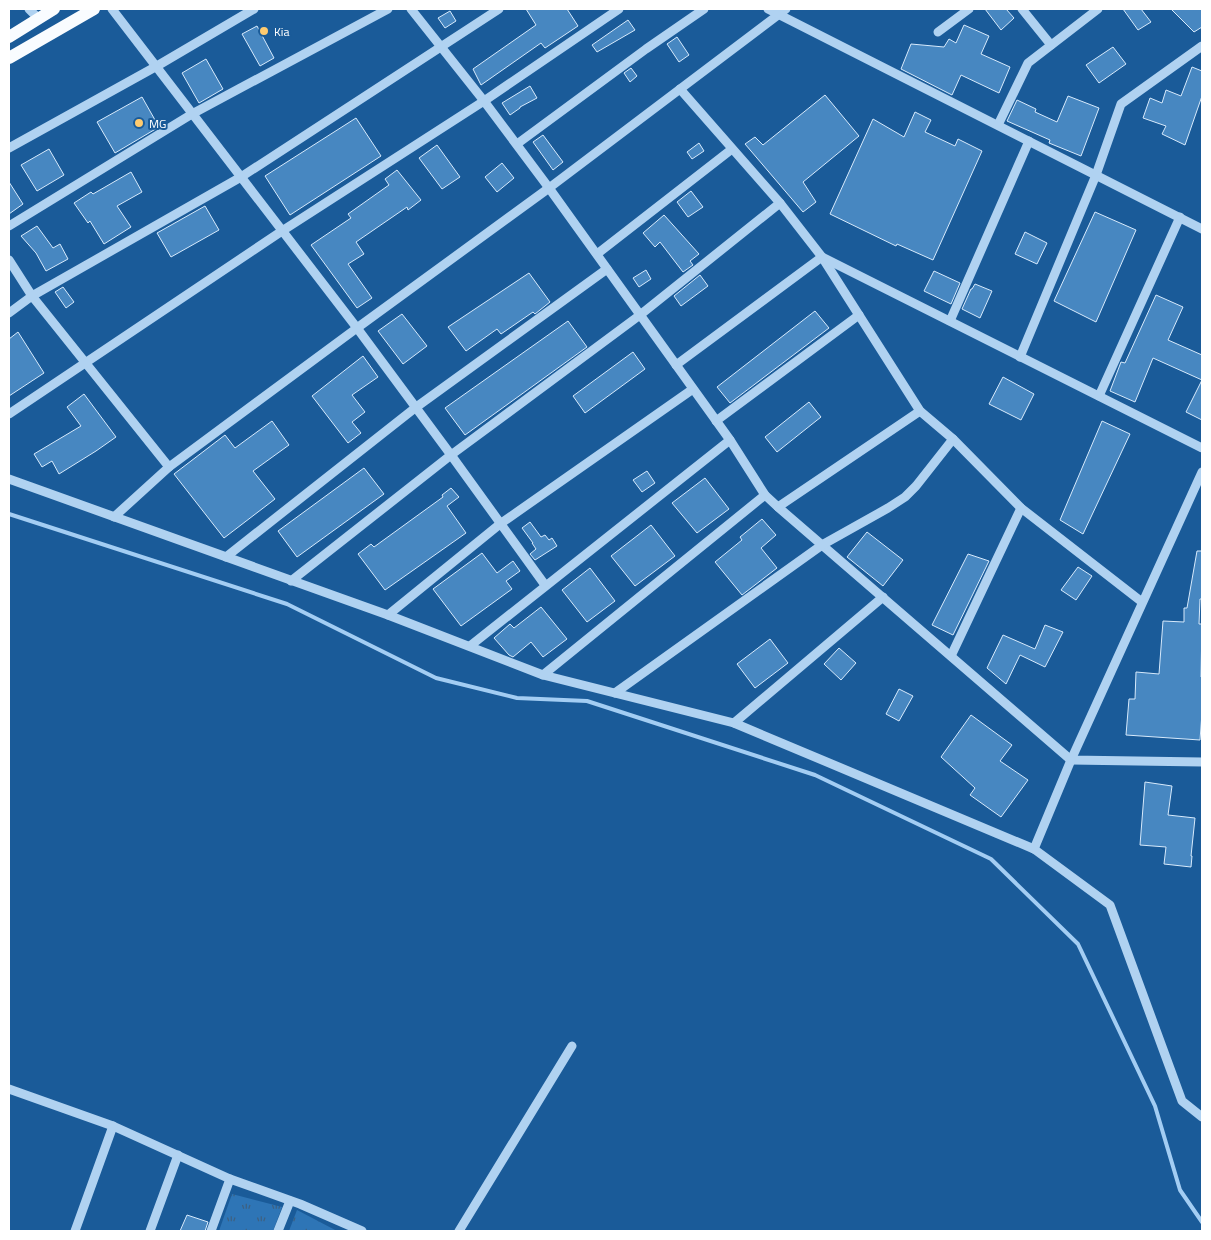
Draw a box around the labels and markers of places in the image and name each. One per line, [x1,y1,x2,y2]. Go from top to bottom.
place label: Kia [274,22,289,41]
marker: Kia [258,25,270,37]
place label: MG [149,114,166,133]
marker: MG [133,117,145,129]

